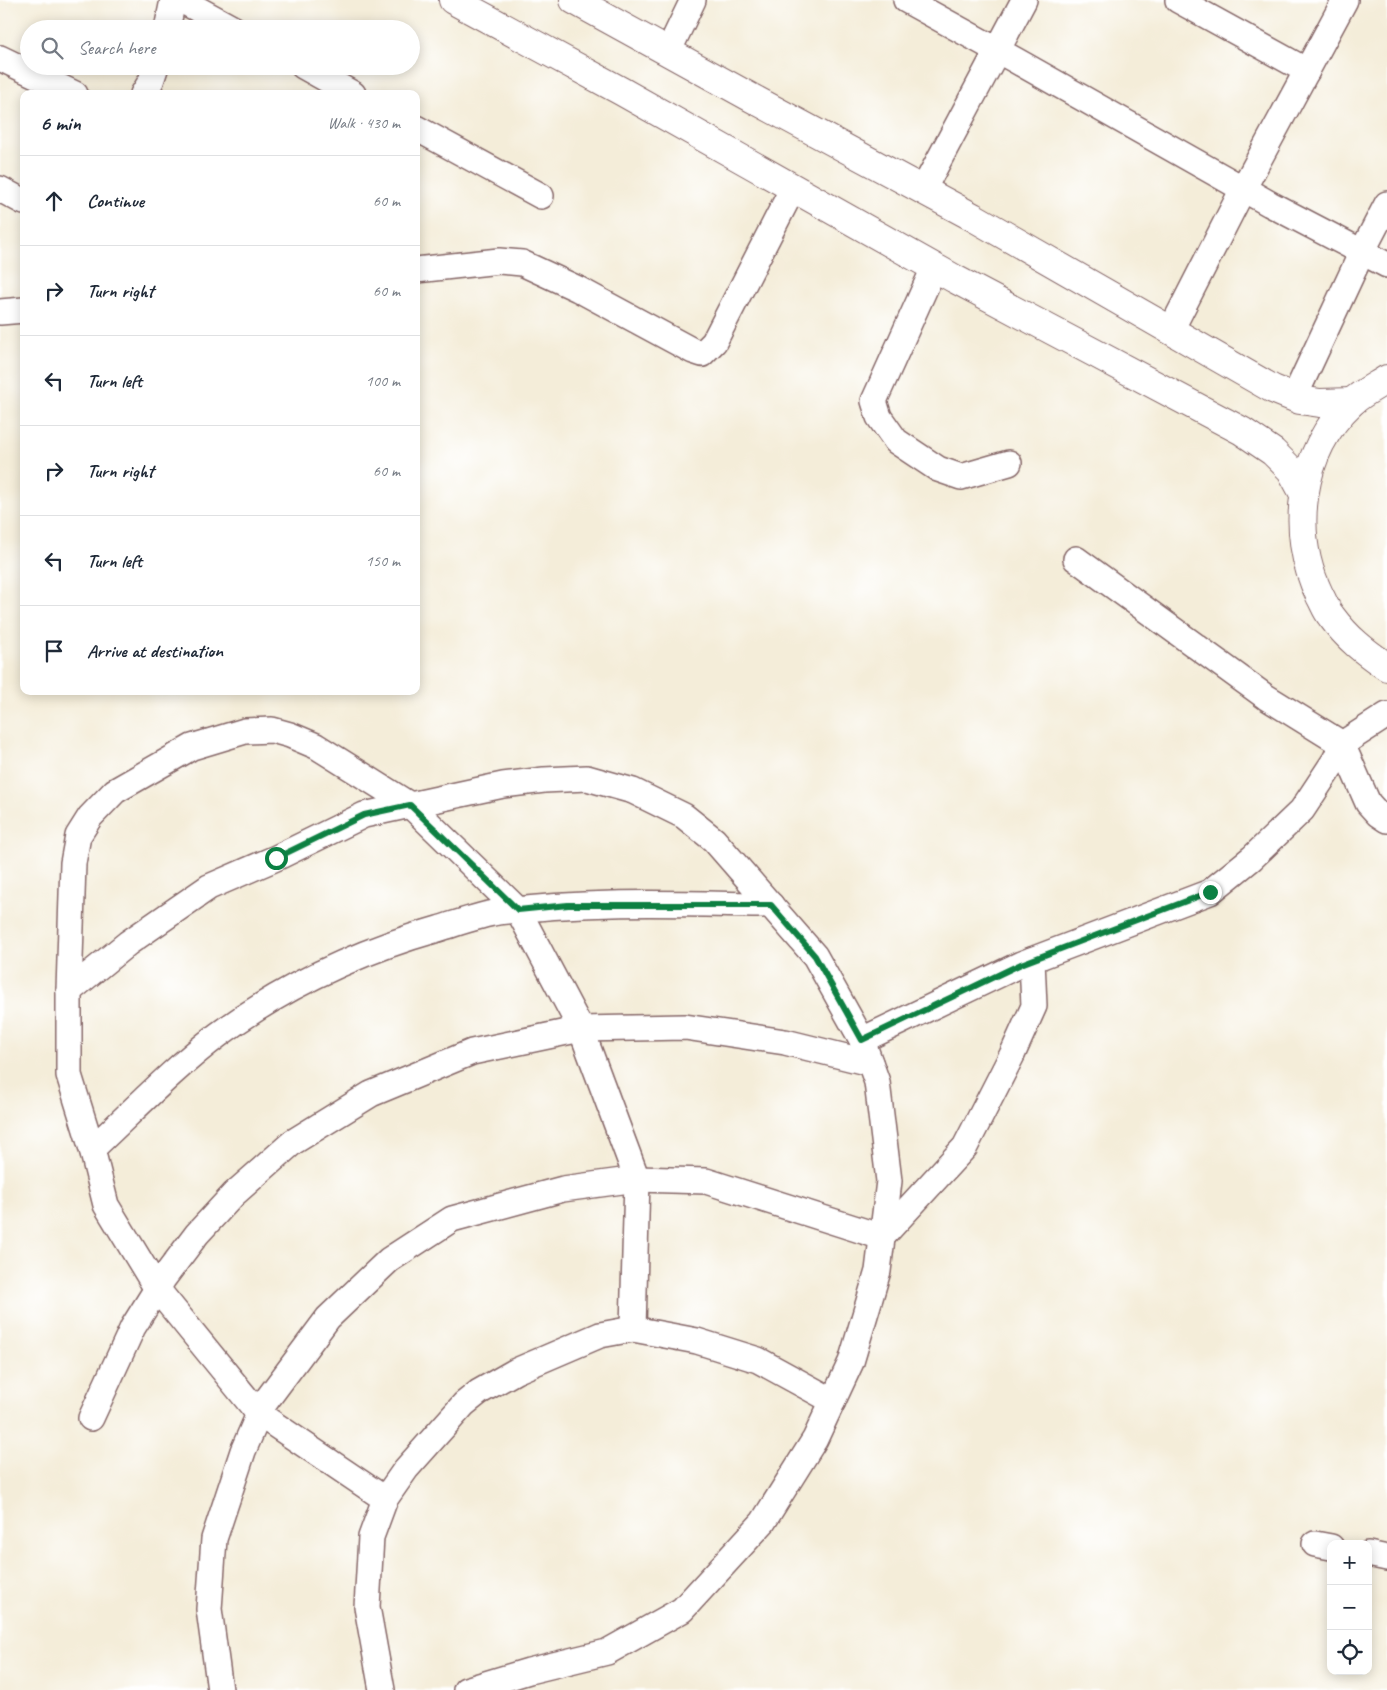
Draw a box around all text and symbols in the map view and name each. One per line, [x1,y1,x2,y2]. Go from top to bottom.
search box [20,20,420,75]
icon: search [38,34,66,62]
text: Search here [78,36,155,60]
text: 6 min [40,110,81,136]
text: Walk · 430 m [328,113,400,133]
icon: ahead [40,187,68,215]
text: Continue [87,189,144,213]
text: 60 m [373,191,400,211]
icon: right [40,277,68,305]
text: Turn right [87,279,154,303]
text: 60 m [373,281,400,301]
icon: left [40,367,68,395]
text: Turn left [87,369,142,393]
text: 100 m [366,371,400,391]
icon: right [40,457,68,485]
text: Turn right [87,459,154,483]
text: 60 m [373,461,400,481]
icon: left [40,547,68,575]
text: Turn left [87,549,142,573]
text: 150 m [366,551,400,571]
icon: arrive [40,637,68,665]
text: Arrive at destination [87,639,223,663]
route start [265,847,288,870]
route end [1199,881,1222,904]
map controls [1327,1540,1372,1675]
button: + [1327,1540,1372,1585]
button: − [1327,1585,1372,1630]
button: locate [1327,1630,1372,1675]

